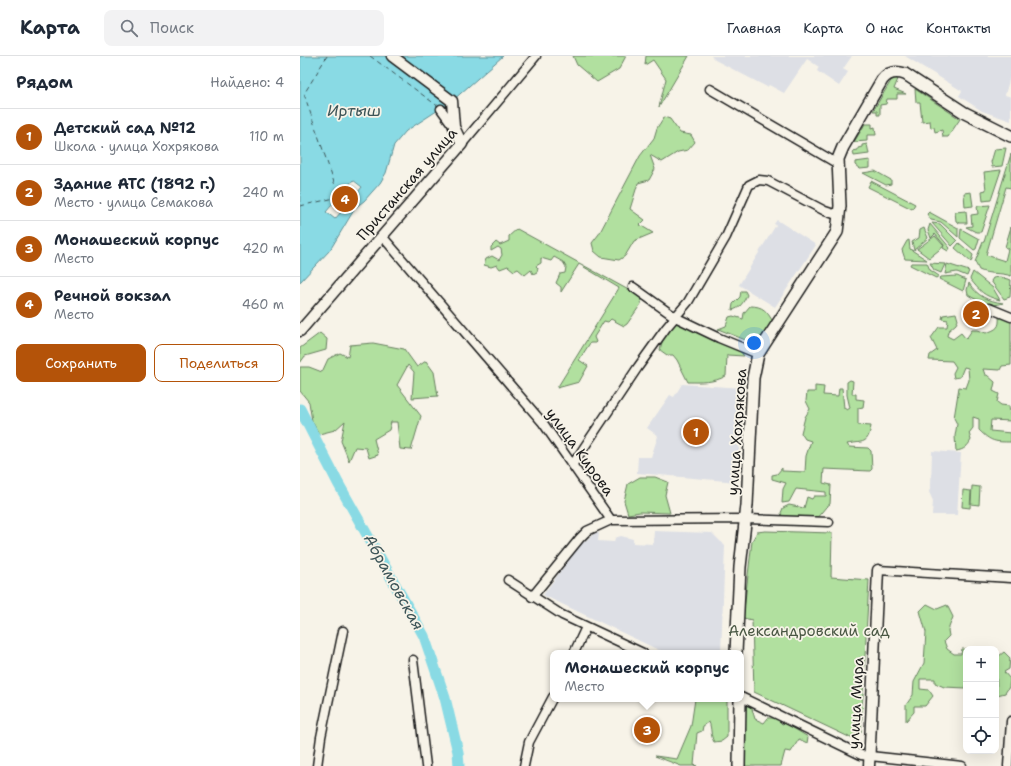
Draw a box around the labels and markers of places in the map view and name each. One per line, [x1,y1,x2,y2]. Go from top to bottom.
pin: 4 [332,184,358,214]
pin: 2 [963,299,989,329]
pin: 1 [683,417,709,447]
pin: 3 [634,715,660,745]

